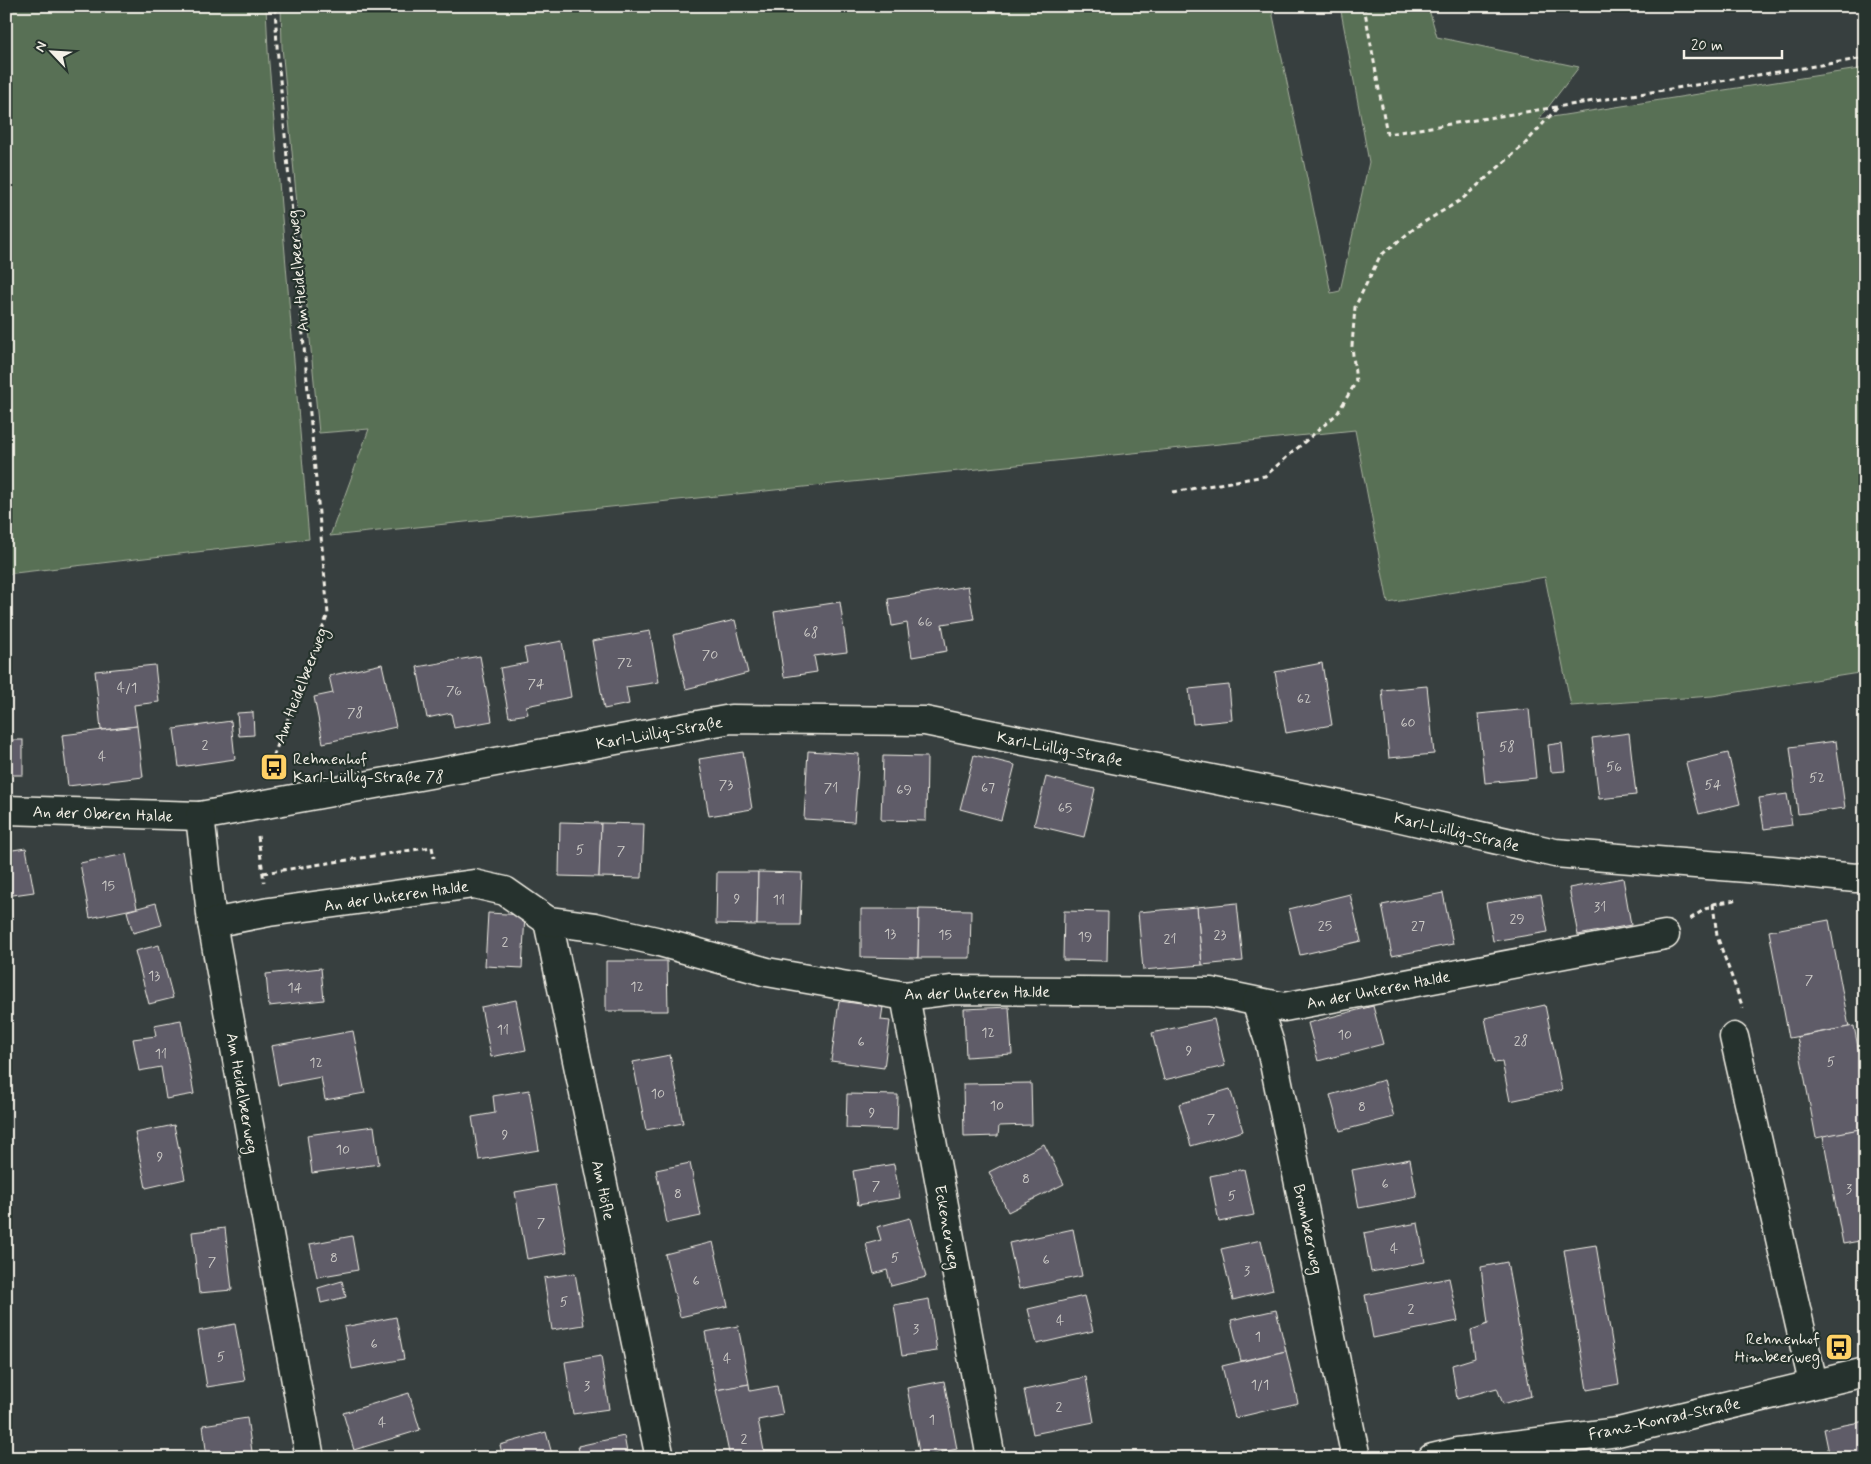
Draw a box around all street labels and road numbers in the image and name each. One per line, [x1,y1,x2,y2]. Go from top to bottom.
street label: Am Heidelbeerweg [283,209,315,333]
street label: Am Heidelbeerweg [270,625,334,747]
street label: Karl-Lüllig-Straße [594,712,724,755]
street label: Karl-Lüllig-Straße [995,727,1125,772]
street label: An der Oberen Halde [32,802,174,827]
street label: Karl-Lüllig-Straße [1392,808,1522,857]
street label: An der Unteren Halde [322,876,470,917]
street label: An der Unteren Halde [1305,966,1452,1015]
street label: An der Unteren Halde [904,982,1050,1005]
street label: Am Heidelbeerweg [220,1031,262,1156]
street label: Am Höfle [586,1158,619,1222]
street label: Brombeerweg [1287,1182,1327,1276]
street label: Eckenerweg [928,1183,964,1271]
street label: Franz-Konrad-Straße [1587,1393,1742,1446]

